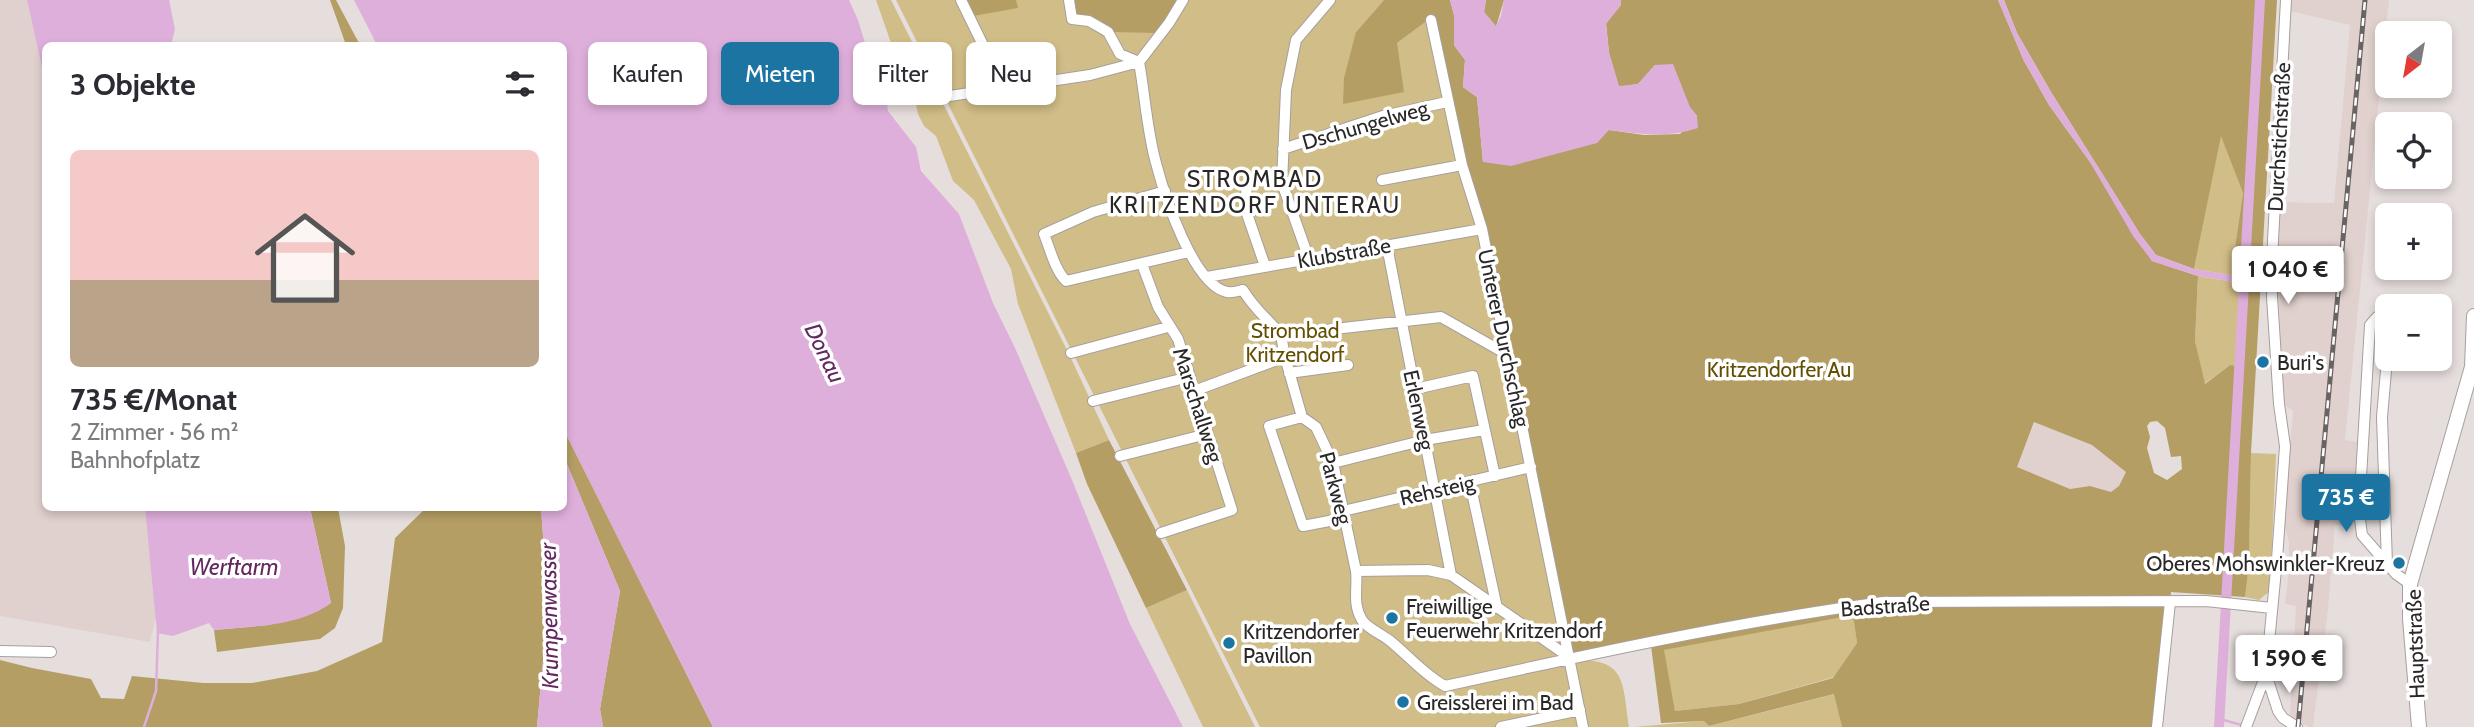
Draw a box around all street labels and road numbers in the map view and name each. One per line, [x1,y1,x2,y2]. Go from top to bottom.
street label: Durchstichstraße [2263,61,2295,212]
street label: Dschungelweg [1299,95,1431,155]
street label: Klubstraße [1295,232,1393,274]
street label: Unterer Durchschlag [1473,247,1535,430]
street label: Marschallweg [1168,344,1229,466]
street label: Erlenweg [1398,367,1440,453]
street label: Parkweg [1314,449,1358,528]
street label: Rehsteig [1397,469,1477,511]
street label: Hauptstraße [2401,589,2429,699]
street label: Badstraße [1840,590,1931,622]

